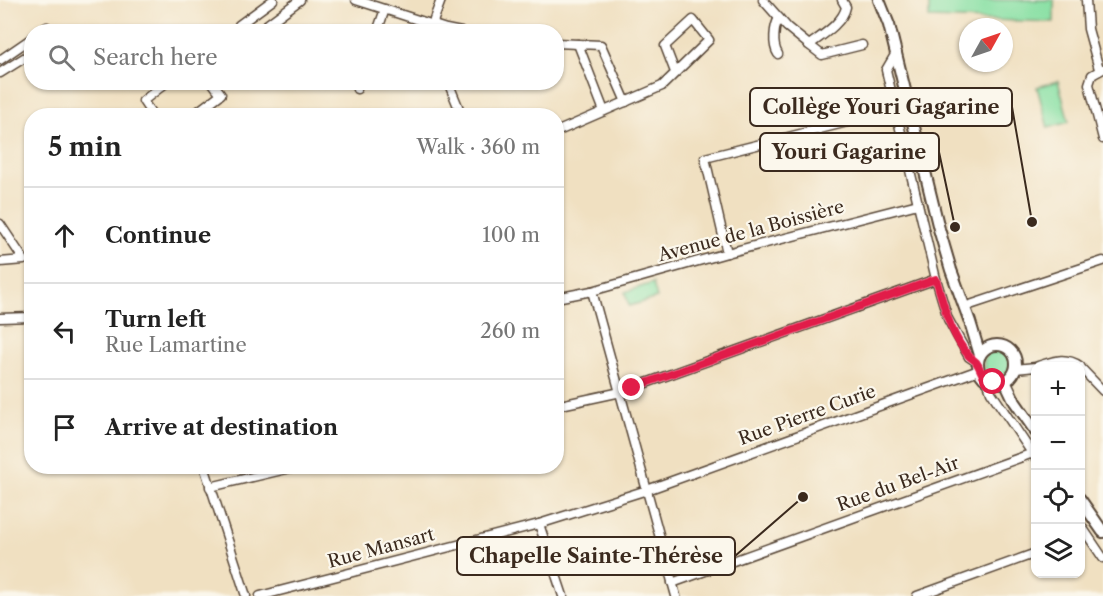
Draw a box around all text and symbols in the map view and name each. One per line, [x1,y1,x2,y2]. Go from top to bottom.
north arrow [959,18,1013,72]
search box [24,24,564,90]
icon: search [45,41,78,74]
text: Search here [93,44,218,71]
callout: Collège Youri Gagarine [750,88,1012,126]
text: Collège Youri Gagarine [762,95,1000,119]
text: 5 min [48,131,122,163]
callout: Youri Gagarine [760,133,939,171]
text: Walk · 360 m [417,135,540,159]
text: Youri Gagarine [771,140,926,164]
street label: Avenue de la Boissière [655,196,846,267]
icon: ahead [48,219,81,252]
text: Continue [105,222,211,249]
text: 100 m [482,223,540,247]
text: Turn left [105,306,206,333]
icon: left [48,315,81,348]
text: 260 m [480,319,540,343]
text: Rue Lamartine [105,333,247,357]
map controls [1031,362,1085,578]
button: + [1031,362,1085,416]
route start [979,368,1005,394]
route end [618,374,644,400]
street label: Rue Pierre Curie [735,380,879,450]
icon: arrive [48,411,81,444]
text: Arrive at destination [105,414,338,441]
button: − [1031,416,1085,470]
street label: Rue du Bel-Air [834,452,962,516]
button: locate [1031,470,1085,524]
street label: Rue Mansart [325,523,437,573]
button: layers [1031,524,1085,578]
callout: Chapelle Sainte-Thérèse [457,537,735,575]
text: Chapelle Sainte-Thérèse [469,544,723,568]

